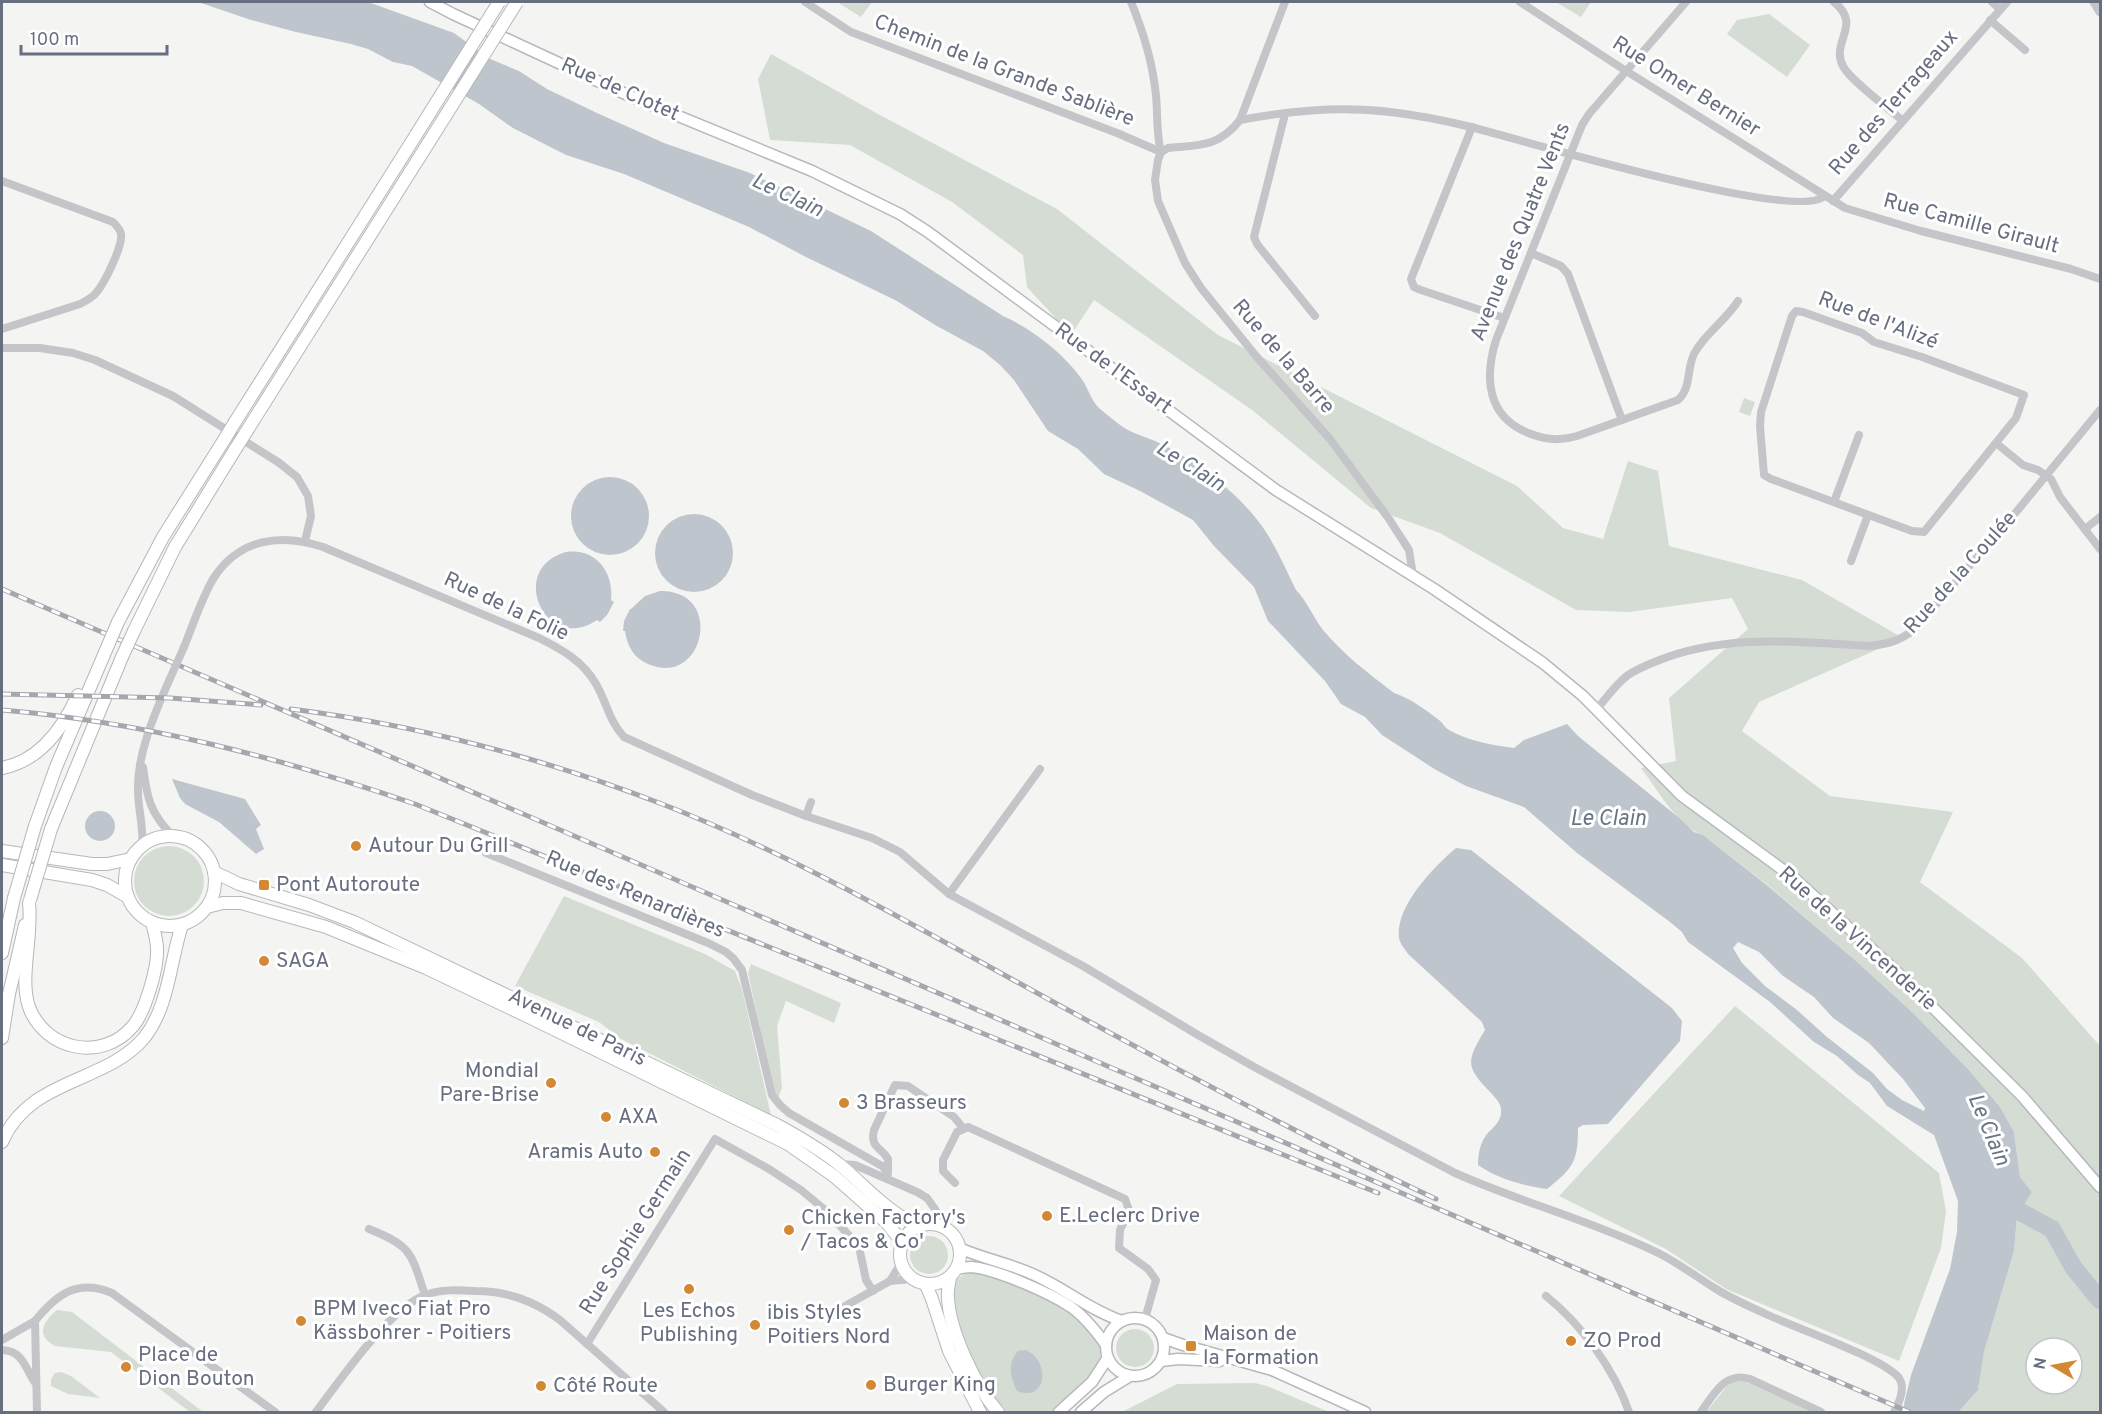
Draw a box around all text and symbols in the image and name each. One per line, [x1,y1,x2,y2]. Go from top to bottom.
street label: Chemin de la Grande Sablière [870,9,1138,133]
scale bar [21,18,166,56]
street label: Rue des Terrageaux [1823,25,1965,181]
text: 100 m [30,29,79,52]
street label: Rue Omer Bernier [1607,30,1765,144]
street label: Rue de Clotet [556,52,684,128]
street label: Avenue des Quatre Vents [1465,119,1577,345]
water label: Le Clain [747,168,827,224]
street label: Rue Camille Girault [1880,188,2062,260]
street label: Rue de l'Alizé [1814,286,1942,356]
street label: Rue de la Barre [1226,294,1340,420]
street label: Rue de l'Essart [1049,317,1177,421]
water label: Le Clain [1151,435,1229,499]
street label: Rue de la Coulée [1899,506,2023,640]
street label: Rue de la Folie [439,566,573,648]
water label: Le Clain [1570,806,1646,833]
place label: Autour Du Grill [368,833,508,860]
marker: Autour Du Grill [349,839,363,853]
street label: Rue des Renardières [541,845,729,945]
street label: Rue de la Vincenderie [1772,861,1942,1017]
place label: Pont Autoroute [276,872,420,899]
marker: Pont Autoroute [257,878,271,892]
place label: SAGA [276,948,330,975]
marker: SAGA [257,954,271,968]
street label: Avenue de Paris [503,983,651,1073]
place label: Mondial Pare-Brise [439,1058,539,1109]
marker: Mondial Pare-Brise [544,1076,558,1090]
place label: 3 Brasseurs [856,1090,967,1117]
water label: Le Clain [1961,1090,2015,1170]
marker: 3 Brasseurs [837,1096,851,1110]
place label: AXA [618,1104,659,1131]
marker: AXA [599,1110,613,1124]
place label: Aramis Auto [527,1139,643,1166]
street label: Rue Sophie Germain [574,1144,698,1320]
marker: Aramis Auto [648,1145,662,1159]
place label: E.Leclerc Drive [1059,1203,1200,1230]
place label: Chicken Factory's / Tacos & Co' [800,1205,966,1256]
marker: E.Leclerc Drive [1040,1209,1054,1223]
marker: Chicken Factory's / Tacos & Co' [782,1223,796,1237]
marker: Les Echos Publishing [682,1282,696,1296]
place label: BPM Iveco Fiat Pro Kässbohrer - Poitiers [313,1296,511,1347]
place label: Les Echos Publishing [640,1298,738,1349]
place label: ibis Styles Poitiers Nord [767,1300,890,1351]
marker: BPM Iveco Fiat Pro Kässbohrer - Poitiers [294,1314,308,1328]
marker: ibis Styles Poitiers Nord [748,1318,762,1332]
place label: Maison de la Formation [1203,1321,1319,1372]
place label: ZO Prod [1583,1328,1662,1355]
marker: ZO Prod [1564,1334,1578,1348]
north arrow [2024,1336,2084,1396]
marker: Maison de la Formation [1184,1339,1198,1353]
place label: Place de Dion Bouton [138,1342,255,1393]
text: N [2030,1356,2052,1371]
marker: Place de Dion Bouton [119,1360,133,1374]
place label: Burger King [883,1372,996,1399]
place label: Côté Route [553,1373,658,1400]
marker: Burger King [864,1378,878,1392]
marker: Côté Route [534,1379,548,1393]

